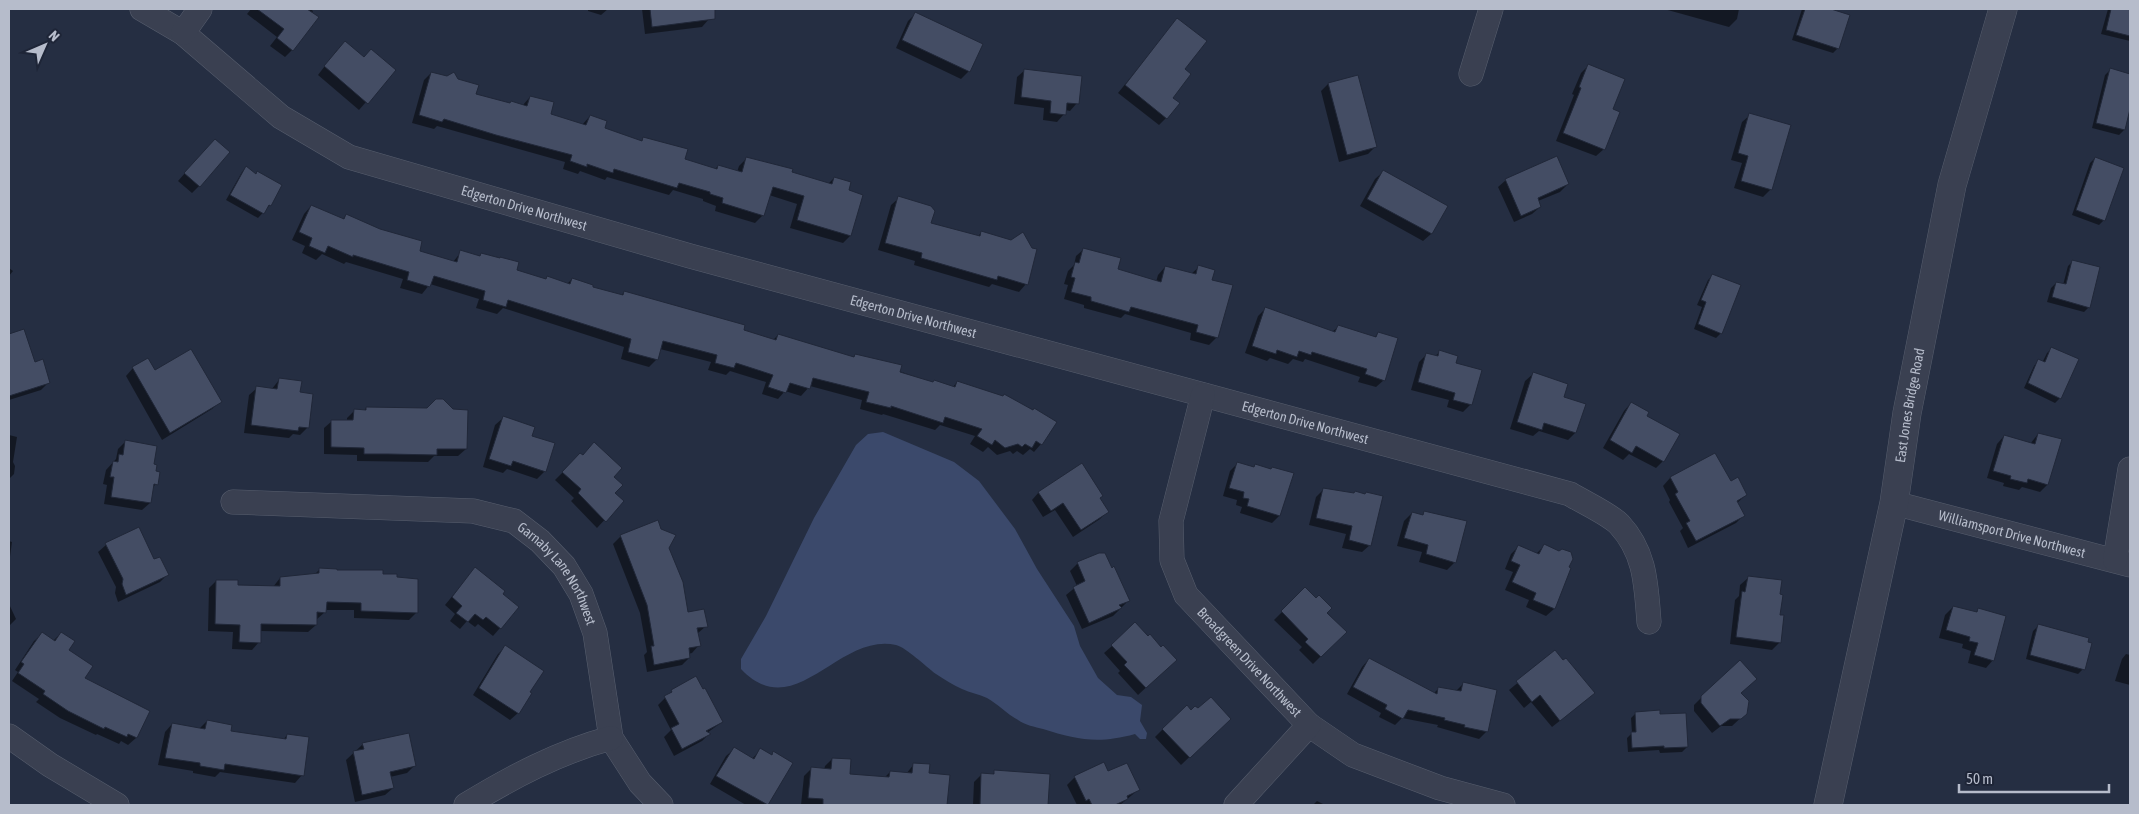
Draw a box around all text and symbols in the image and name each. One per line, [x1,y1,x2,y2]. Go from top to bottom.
north arrow [20,20,70,70]
text: N [46,27,63,44]
street label: Edgerton Drive Northwest [459,182,589,234]
street label: Edgerton Drive Northwest [848,292,978,341]
street label: East Jones Bridge Road [1892,347,1928,464]
street label: Edgerton Drive Northwest [1240,398,1370,447]
street label: Williamsport Drive Northwest [1937,507,2087,561]
street label: Garnaby Lane Northwest [514,519,599,627]
street label: Broadgreen Drive Northwest [1194,604,1305,720]
scale bar [1959,762,2109,794]
text: 50 m [1966,770,1993,787]

